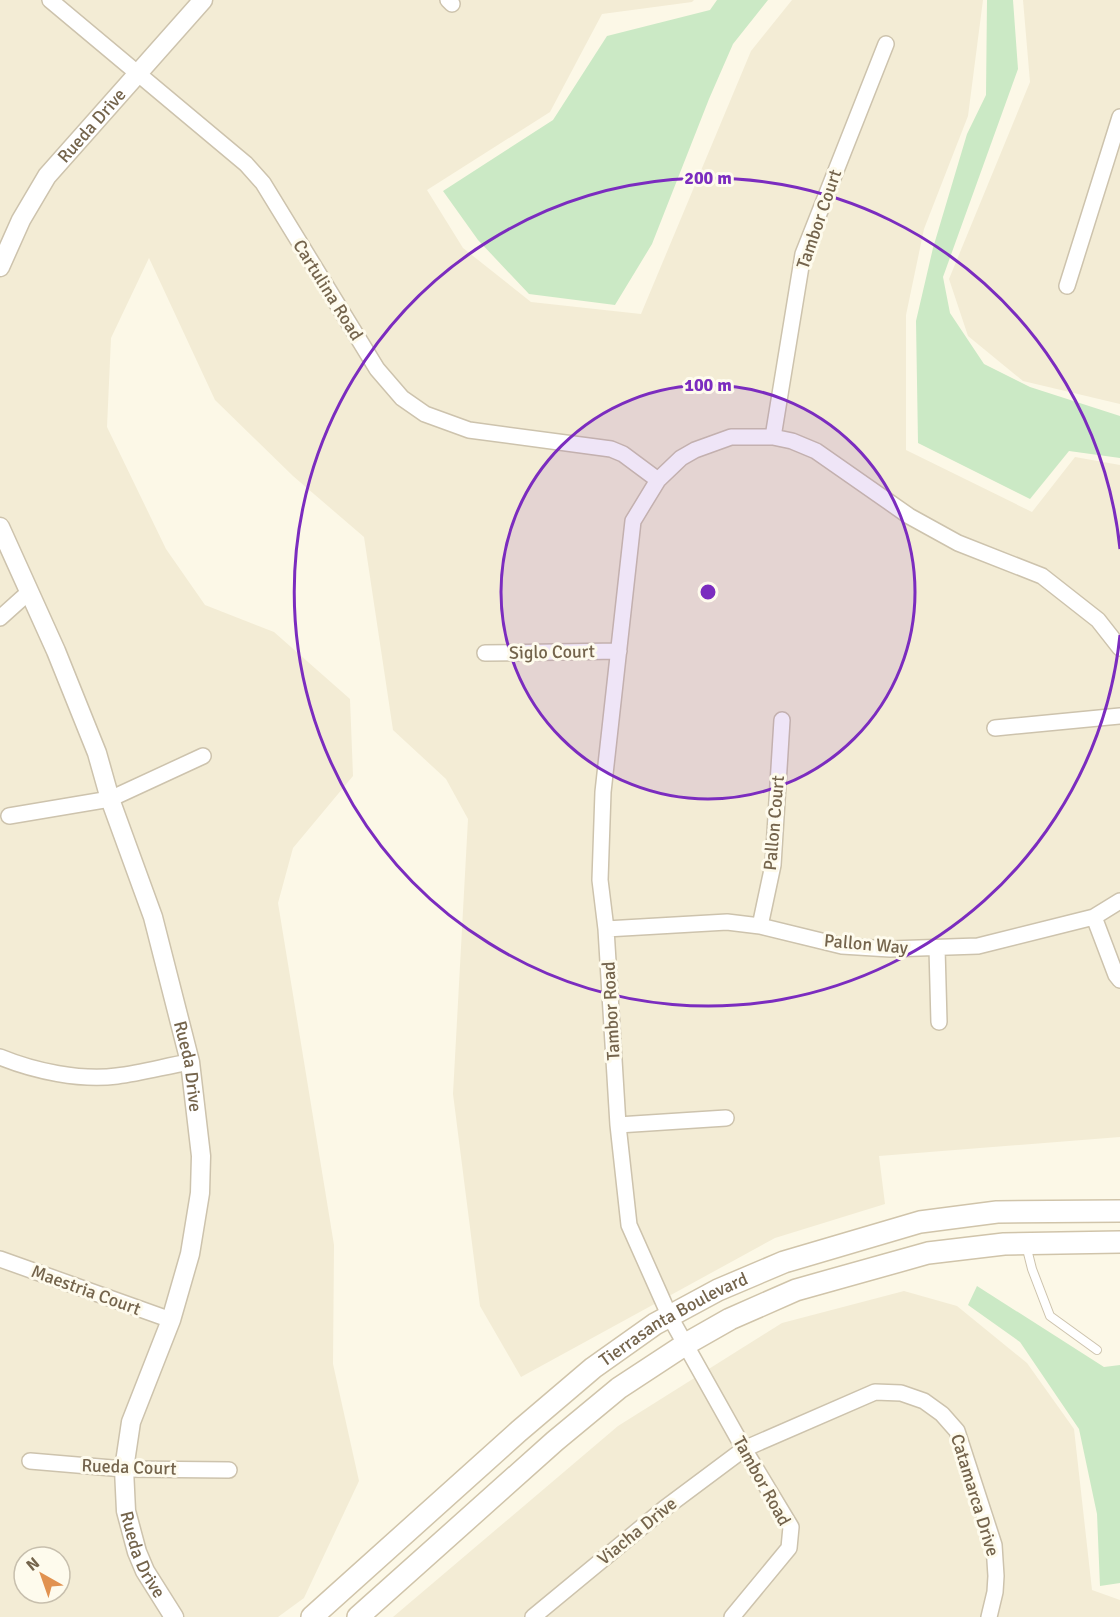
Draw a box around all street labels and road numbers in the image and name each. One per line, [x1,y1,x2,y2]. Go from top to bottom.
street label: Rueda Drive [53,84,131,167]
street label: Tambor Court [792,166,846,272]
street label: Cartulina Road [288,236,368,344]
street label: Siglo Court [509,640,595,664]
street label: Pallon Court [759,774,789,872]
street label: Pallon Way [823,929,909,959]
street label: Tambor Road [597,961,625,1061]
street label: Rueda Drive [169,1018,207,1113]
street label: Maestria Court [28,1260,144,1320]
street label: Tierrasanta Boulevard [595,1268,751,1371]
street label: Catamarca Drive [946,1431,1004,1559]
street label: Tambor Road [728,1432,796,1530]
street label: Rueda Court [81,1454,177,1480]
street label: Viacha Drive [593,1492,681,1570]
street label: Rueda Drive [116,1509,170,1602]

